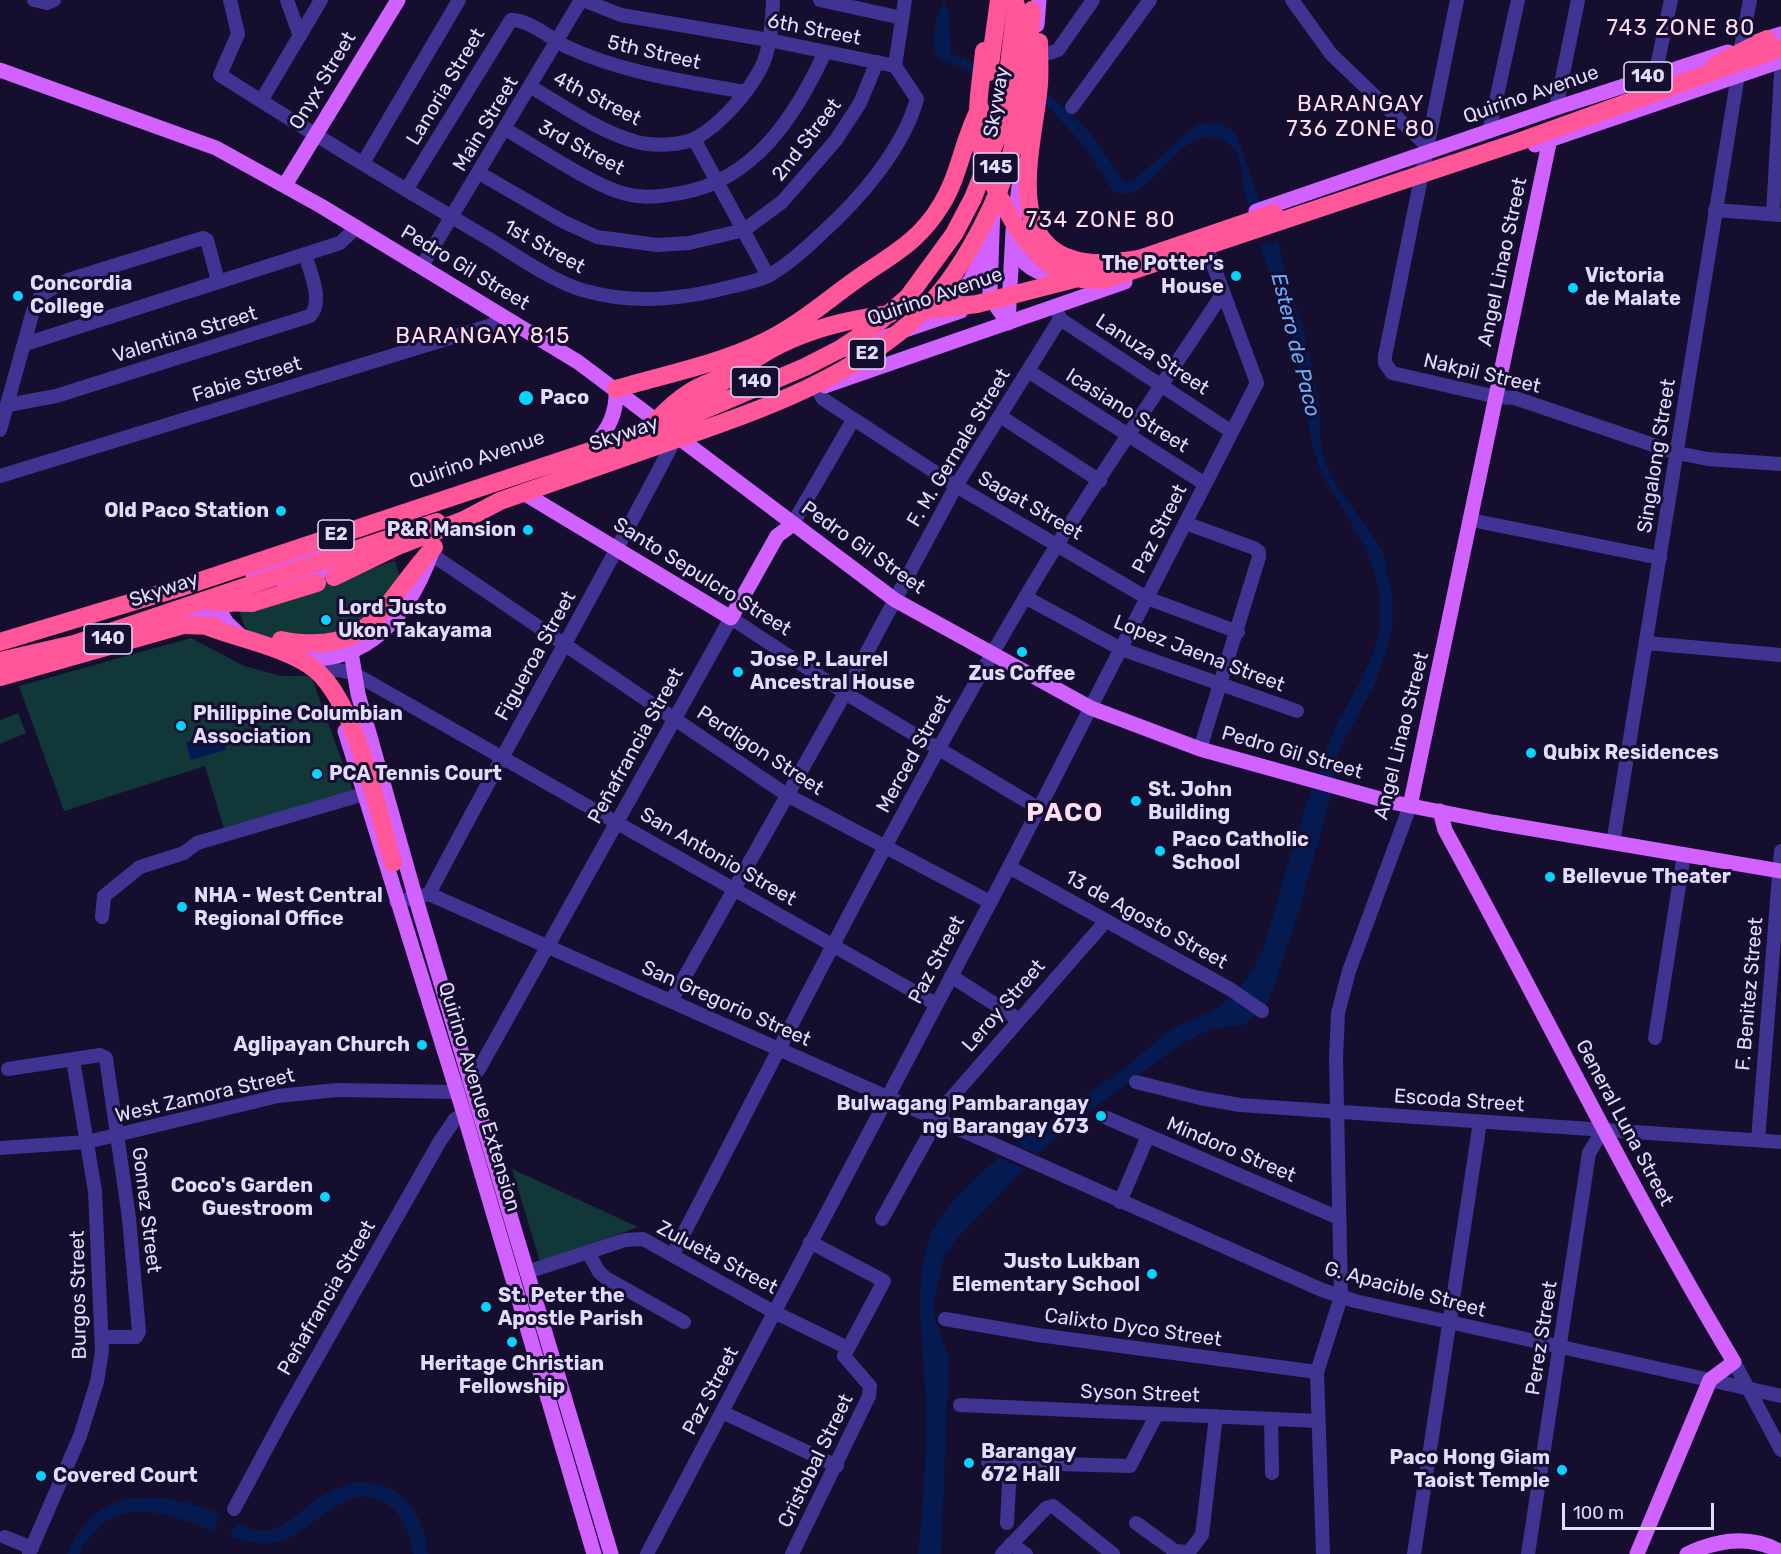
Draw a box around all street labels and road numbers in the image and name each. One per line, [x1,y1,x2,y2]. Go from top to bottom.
street label: 6th Street [765,9,863,51]
street label: Lanoria Street [402,24,490,150]
street label: Onyx Street [284,28,362,134]
street label: 5th Street [605,31,703,75]
street label: Quirino Avenue [1460,61,1602,129]
road number: 140 [1624,62,1672,92]
street label: Skyway [979,65,1015,139]
street label: 4th Street [549,67,645,131]
street label: Main Street [448,72,524,176]
street label: 2nd Street [767,94,847,186]
street label: 3rd Street [534,115,628,181]
road number: 145 [974,153,1018,183]
street label: Angel Linao Street [1473,175,1533,349]
street label: 1st Street [499,215,589,279]
street label: Pedro Gil Street [396,220,534,316]
street label: Quirino Avenue [864,263,1006,331]
street label: Valentina Street [110,302,260,368]
street label: Lanuza Street [1091,309,1213,401]
road number: E2 [849,339,885,369]
street label: Nakpil Street [1421,349,1543,399]
street label: Fabie Street [190,352,304,408]
street label: F. M. Gernale Street [902,364,1016,532]
street label: Icasiano Street [1061,364,1193,458]
road number: 140 [731,367,779,397]
street label: Singalong Street [1633,377,1681,535]
street label: Skyway [586,411,662,457]
street label: Quirino Avenue [406,426,548,494]
street label: Sagat Street [973,466,1087,546]
street label: Paz Street [1127,481,1193,577]
street label: Pedro Gil Street [796,496,930,600]
street label: Santo Sepulcro Street [609,513,795,641]
road number: E2 [318,520,354,550]
street label: Skyway [126,567,202,613]
street label: Figueroa Street [491,587,581,725]
street label: Lopez Jaena Street [1110,610,1288,698]
road number: 140 [84,624,132,654]
street label: Angel Linao Street [1370,650,1434,822]
street label: Peñafrancia Street [583,664,689,828]
street label: Merced Street [872,691,956,817]
street label: Perdigon Street [692,701,828,801]
street label: Pedro Gil Street [1219,721,1365,785]
street label: San Antonio Street [636,803,800,911]
street label: 13 de Agosto Street [1060,865,1232,975]
street label: Paz Street [904,912,970,1008]
street label: F. Benitez Street [1731,916,1769,1072]
street label: Leroy Street [957,955,1051,1057]
street label: San Gregorio Street [638,956,814,1052]
street label: Quirino Avenue Extension [433,979,525,1215]
street label: General Luna Street [1570,1036,1678,1210]
street label: West Zamora Street [113,1064,297,1128]
street label: Escoda Street [1393,1084,1525,1118]
street label: Mindoro Street [1163,1112,1299,1188]
street label: Gomez Street [126,1146,166,1274]
street label: Peñafrancia Street [273,1216,381,1380]
street label: Zulueta Street [653,1216,781,1300]
street label: Burgos Street [66,1230,92,1360]
street label: G. Apacible Street [1322,1257,1488,1323]
street label: Perez Street [1521,1279,1563,1397]
street label: Calixto Dyco Street [1043,1304,1223,1352]
street label: Paz Street [678,1343,744,1439]
street label: Syson Street [1080,1380,1200,1408]
street label: Cristobal Street [773,1390,859,1532]

